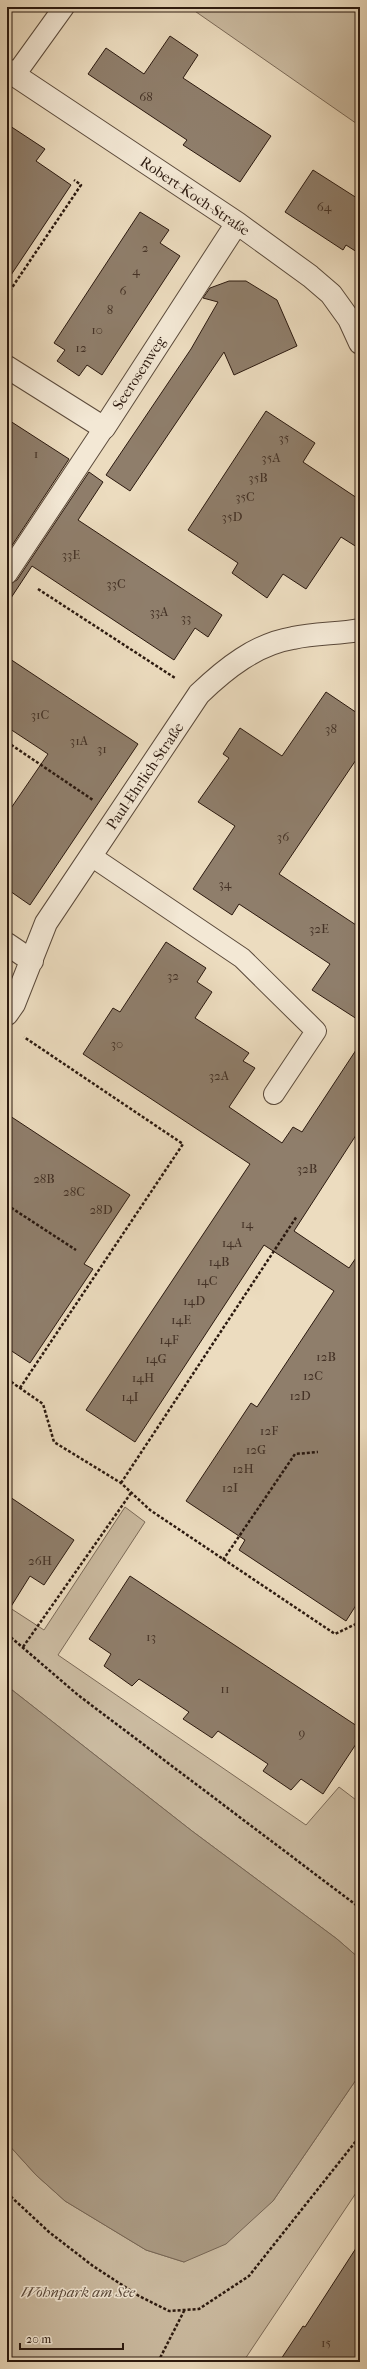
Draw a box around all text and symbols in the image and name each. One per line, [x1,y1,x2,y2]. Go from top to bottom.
house number: 68 [139,89,153,104]
street label: Robert-Koch-Straße [137,153,254,240]
house number: 64 [317,199,332,214]
house number: 2 [142,240,149,255]
house number: 4 [132,263,140,278]
house number: 6 [119,283,127,298]
house number: 8 [107,302,113,317]
house number: 10 [91,322,103,337]
street label: Seerosenweg [109,332,170,413]
house number: 12 [75,340,87,355]
house number: 35 [279,430,290,445]
house number: 1 [34,446,38,461]
house number: 35A [261,450,281,465]
house number: 35B [248,470,268,485]
house number: 35C [235,489,255,504]
house number: 35D [222,509,243,524]
house number: 33E [62,547,80,562]
house number: 33C [106,576,126,591]
house number: 33A [149,604,169,619]
house number: 33 [181,610,191,625]
house number: 31C [31,707,50,722]
street label: Paul-Ehrlich-Straße [102,718,188,833]
house number: 38 [325,721,337,736]
house number: 31A [70,733,89,748]
house number: 31 [97,741,107,756]
house number: 36 [277,829,290,844]
house number: 34 [218,876,232,891]
house number: 32E [309,921,329,936]
house number: 32 [167,968,179,983]
house number: 30 [111,1036,123,1051]
house number: 32A [209,1068,230,1083]
house number: 32B [297,1161,317,1176]
house number: 28B [33,1171,55,1186]
house number: 28C [63,1184,85,1199]
house number: 28D [89,1202,113,1217]
house number: 14 [241,1216,253,1231]
house number: 14A [222,1235,243,1250]
house number: 14B [209,1254,229,1269]
house number: 14C [196,1273,218,1288]
house number: 14D [183,1293,205,1308]
house number: 14E [171,1312,191,1327]
house number: 14F [159,1332,179,1347]
house number: 12B [316,1349,336,1364]
house number: 14G [145,1351,167,1366]
house number: 12C [303,1368,323,1383]
house number: 14H [132,1370,154,1385]
house number: 12D [289,1388,311,1403]
house number: 14I [121,1389,139,1404]
house number: 12F [260,1423,278,1438]
house number: 12G [246,1442,266,1457]
house number: 12H [232,1461,254,1476]
house number: 12I [222,1480,238,1495]
house number: 26H [28,1553,52,1568]
house number: 13 [146,1629,156,1644]
house number: 11 [220,1681,230,1696]
house number: 9 [299,1725,306,1740]
park label: Wohnpark am See [21,2283,136,2301]
scale bar [20,2325,123,2351]
text: 20 m [26,2332,51,2346]
house number: 15 [321,2335,331,2350]

